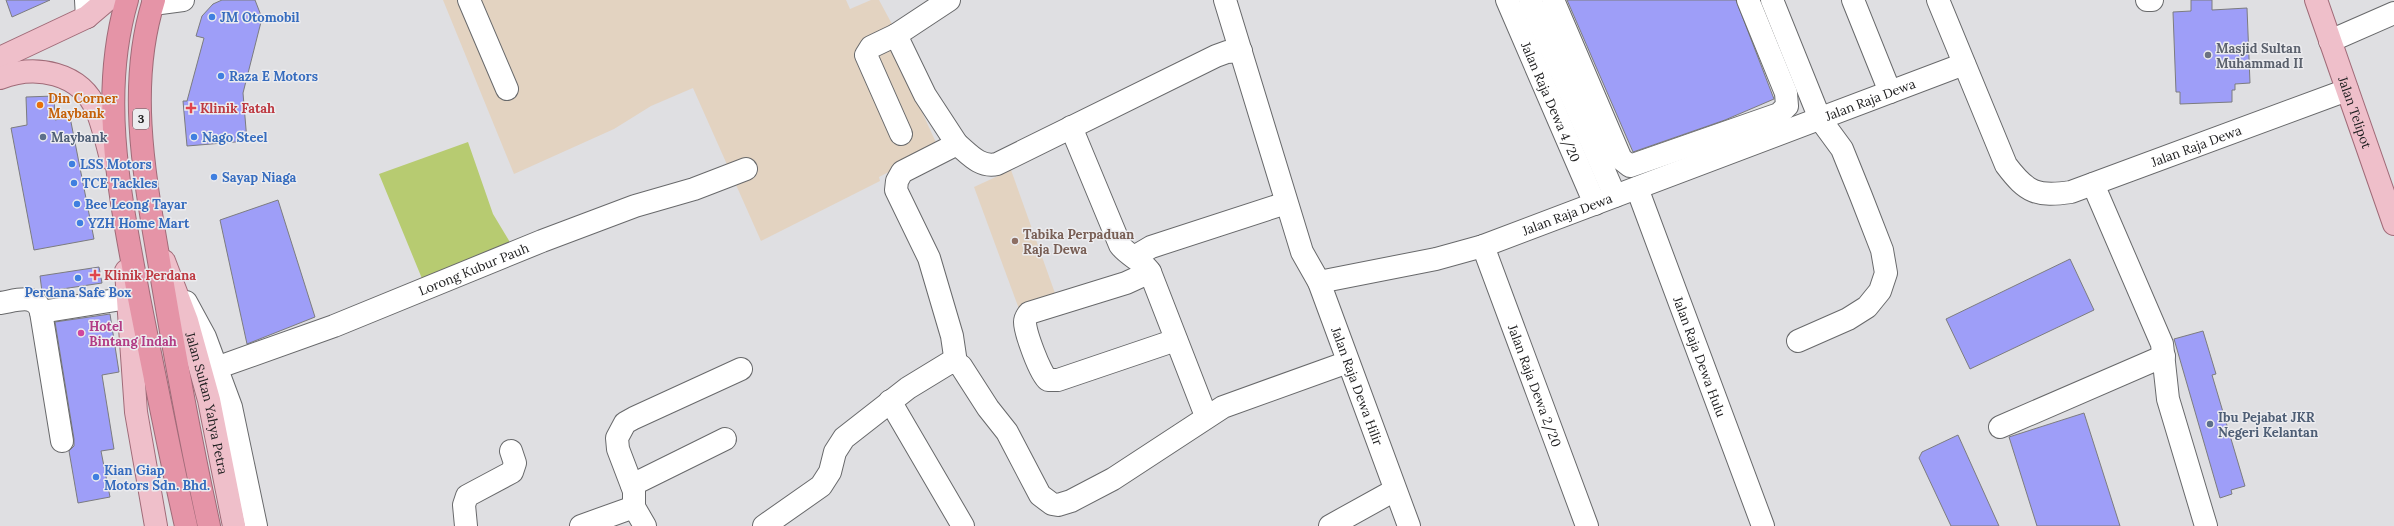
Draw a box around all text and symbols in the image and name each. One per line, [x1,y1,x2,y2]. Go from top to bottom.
place label: JM Otomobil [220,9,300,26]
marker: JM Otomobil [207,12,217,22]
street label: Jalan Raja Dewa 4/20 [1517,38,1584,165]
place label: Masjid Sultan Muhammad II [2216,40,2303,72]
marker: Masjid Sultan Muhammad II [2203,50,2213,60]
place label: Raza E Motors [229,68,318,85]
marker: Raza E Motors [216,71,226,81]
street label: Jalan Telipot [2334,73,2375,151]
street label: Jalan Raja Dewa [1822,75,1918,125]
place label: Din Corner Maybank [48,90,119,122]
marker: Din Corner Maybank [35,100,45,110]
place label: Klinik Fatah [200,100,275,117]
marker: Klinik Fatah [185,102,197,114]
road number: 3 [133,109,149,129]
street label: Jalan Raja Dewa [2148,122,2244,171]
place label: Maybank [51,129,108,146]
place label: Nago Steel [202,129,268,146]
marker: Maybank [38,132,48,142]
marker: Nago Steel [189,132,199,142]
place label: LSS Motors [80,156,152,173]
marker: LSS Motors [67,159,77,169]
place label: Sayap Niaga [222,169,297,186]
marker: Sayap Niaga [209,172,219,182]
place label: TCE Tackles [82,175,158,192]
marker: TCE Tackles [69,178,79,188]
street label: Jalan Raja Dewa [1519,190,1615,240]
place label: Bee Leong Tayar [85,196,188,213]
marker: Bee Leong Tayar [72,199,82,209]
place label: YZH Home Mart [88,215,190,232]
marker: YZH Home Mart [75,218,85,228]
place label: Tabika Perpaduan Raja Dewa [1023,226,1135,258]
marker: Tabika Perpaduan Raja Dewa [1010,236,1020,246]
street label: Lorong Kubur Pauh [416,239,532,300]
place label: Klinik Perdana [104,267,196,284]
marker: Klinik Perdana [89,269,101,281]
marker: Perdana Safe Box [73,273,83,283]
place label: Perdana Safe Box [25,284,132,301]
street label: Jalan Raja Dewa Hulu [1669,293,1730,420]
place label: Hotel Bintang Indah [89,318,177,350]
street label: Jalan Raja Dewa 2/20 [1504,321,1565,449]
street label: Jalan Raja Dewa Hilir [1327,324,1387,448]
marker: Hotel Bintang Indah [76,328,86,338]
street label: Jalan Sultan Yahya Petra [181,329,232,476]
place label: Ibu Pejabat JKR Negeri Kelantan [2218,409,2319,441]
marker: Ibu Pejabat JKR Negeri Kelantan [2205,419,2215,429]
place label: Kian Giap Motors Sdn. Bhd. [104,462,210,494]
marker: Kian Giap Motors Sdn. Bhd. [91,472,101,482]

